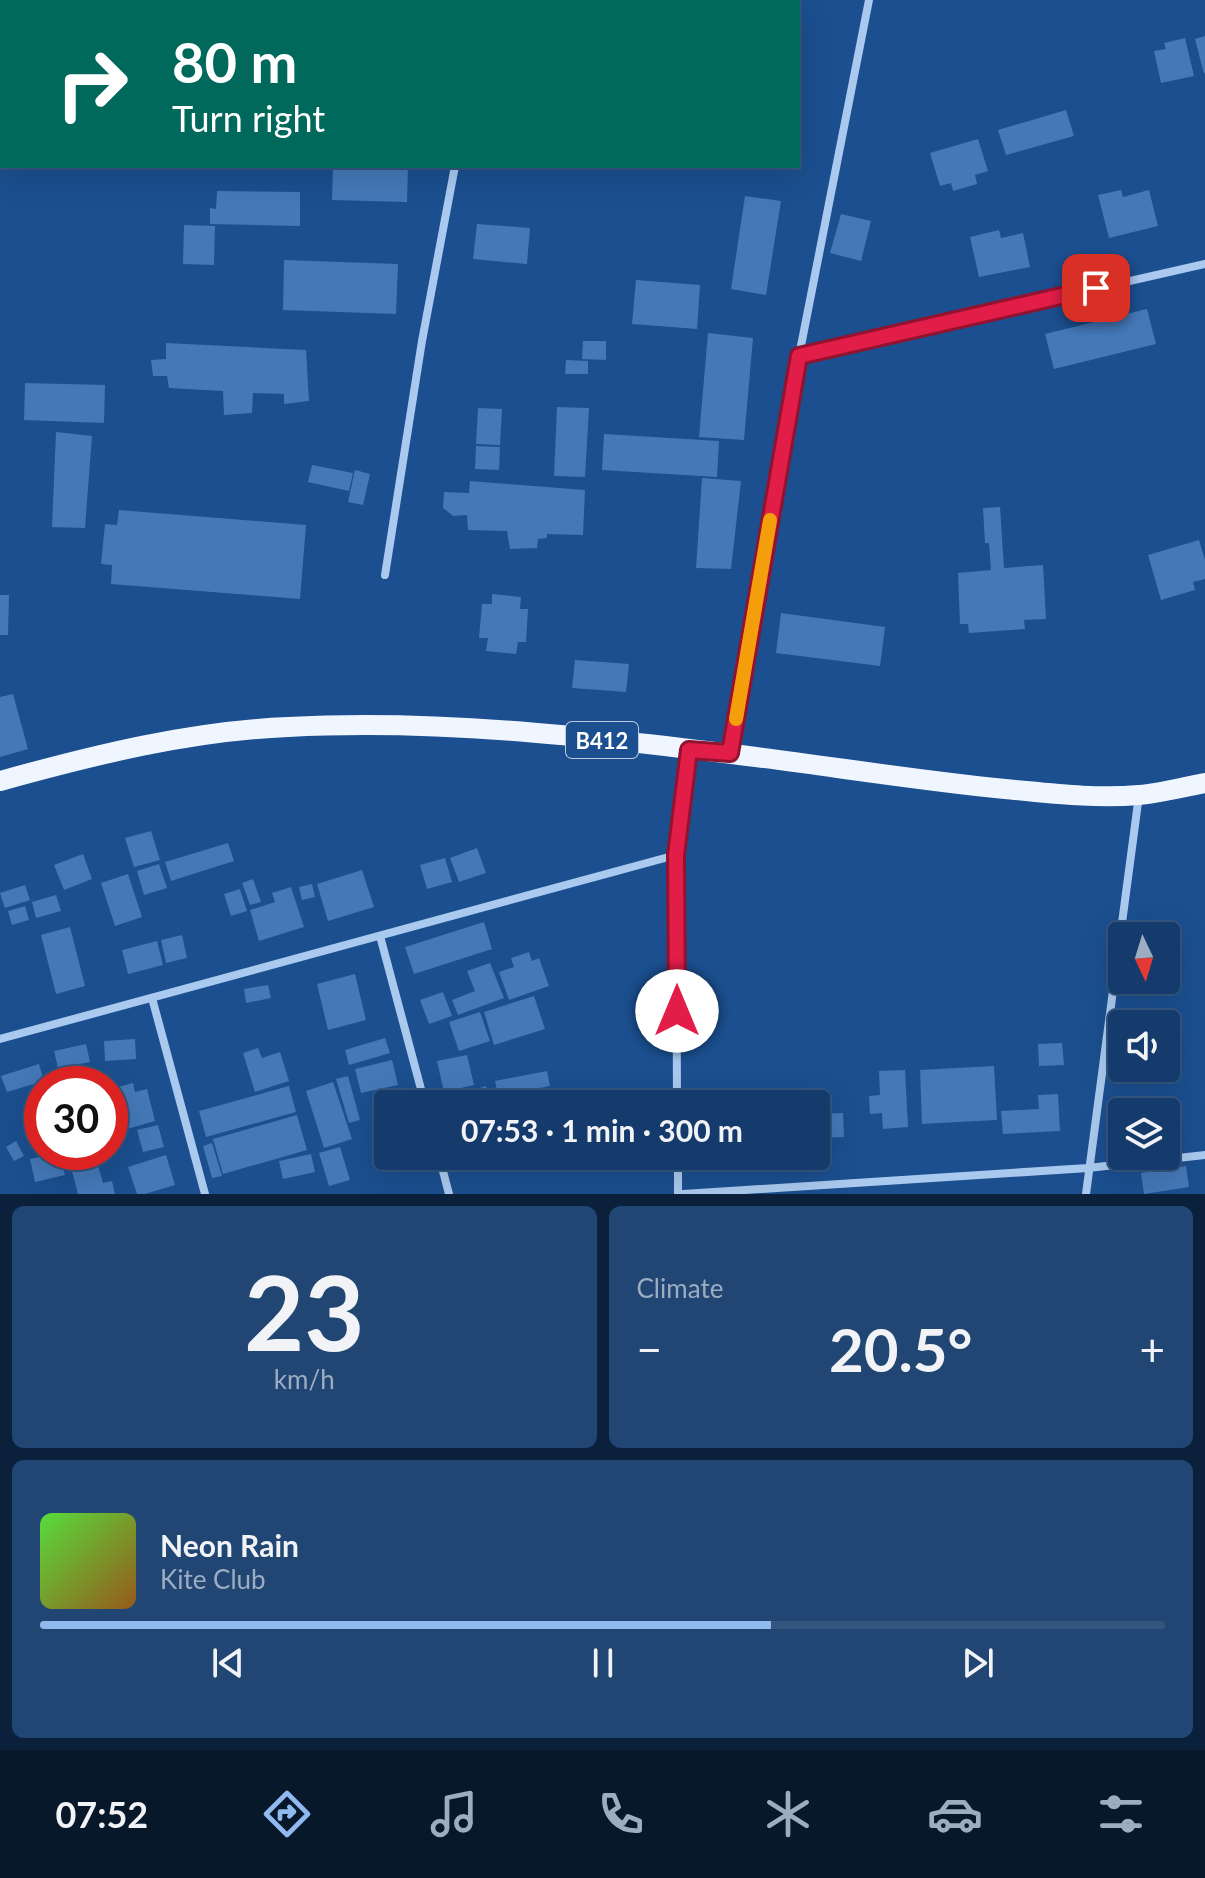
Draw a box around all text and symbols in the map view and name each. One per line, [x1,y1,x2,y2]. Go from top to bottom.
text: 80 m [172,28,297,95]
icon: right [40,32,144,136]
text: Turn right [172,96,325,140]
pin [1062,254,1130,322]
icon: arrive [1074,266,1118,310]
road number: B412 [566,722,638,758]
north arrow [1108,922,1180,994]
map controls [1108,922,1180,1170]
position arrow [635,969,719,1053]
button: sound [1108,1010,1180,1082]
speed limit sign: 30 [24,1066,128,1170]
button: layers [1108,1098,1180,1170]
text: 07:53 · 1 min · 300 m [461,1112,743,1148]
text: 23 [244,1248,365,1373]
text: Climate [637,1272,723,1304]
text: 20.5° [829,1313,973,1385]
text: − [637,1323,662,1375]
text: + [1139,1323,1165,1375]
text: km/h [274,1363,335,1395]
text: Neon Rain [160,1527,299,1563]
text: Kite Club [160,1563,266,1595]
icon: previous [206,1641,250,1685]
icon: pause [581,1641,625,1685]
icon: next [956,1641,1000,1685]
icon: directions [259,1786,315,1842]
icon: music [426,1786,482,1842]
icon: phone [593,1786,649,1842]
icon: climate [760,1786,816,1842]
icon: car [927,1786,983,1842]
icon: filters [1093,1786,1149,1842]
text: 07:52 [55,1792,148,1836]

